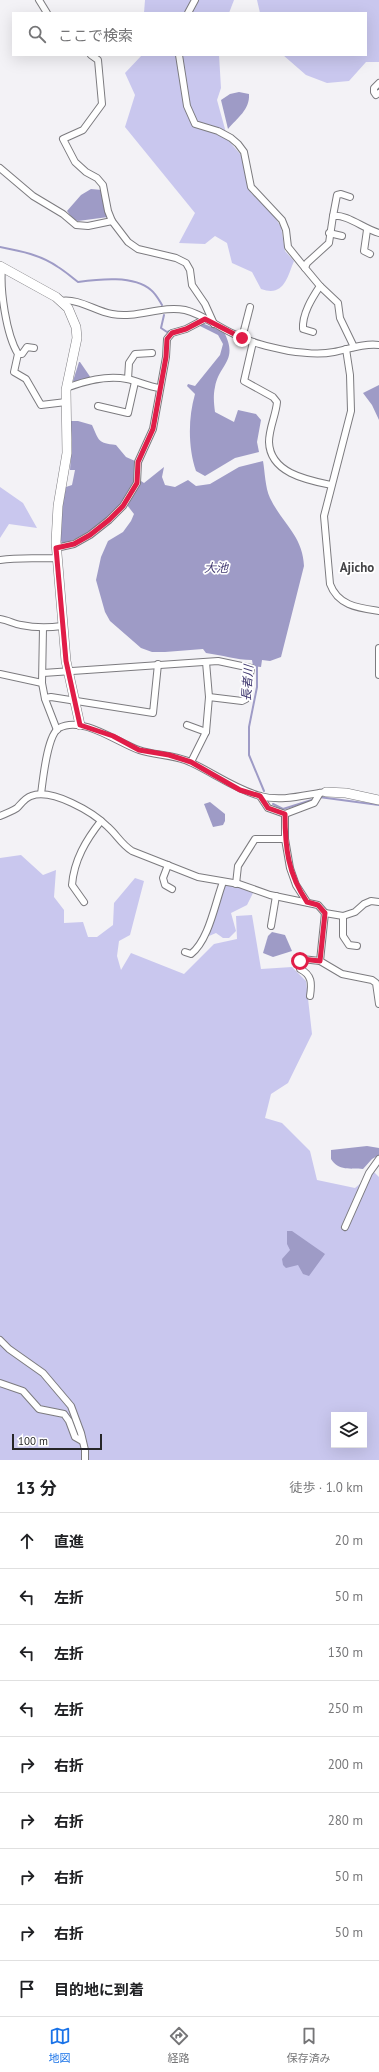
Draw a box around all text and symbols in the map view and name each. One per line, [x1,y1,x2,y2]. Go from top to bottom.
search box [12,12,367,56]
icon: search [26,23,48,45]
text: ここで検索 [58,26,133,45]
route end [233,329,251,347]
district label: Ajicho [340,559,374,576]
water label: 大池 [204,560,229,575]
water label: 長者川 [238,663,256,701]
route start [291,952,309,970]
map controls [331,1412,367,1448]
button: layers [331,1412,367,1448]
scale bar [12,1432,102,1451]
text: 100 m [18,1434,48,1448]
text: 13 分 [16,1477,57,1499]
text: 徒歩 · 1.0 km [289,1479,363,1496]
icon: ahead [16,1530,38,1552]
text: 直進 [54,1532,84,1551]
text: 20 m [335,1532,363,1549]
icon: left [16,1586,38,1608]
text: 左折 [54,1588,84,1607]
text: 50 m [335,1588,363,1605]
icon: left [16,1642,38,1664]
text: 左折 [54,1644,84,1663]
text: 130 m [328,1644,363,1661]
icon: left [16,1698,38,1720]
text: 左折 [54,1700,84,1719]
text: 250 m [328,1700,363,1717]
icon: right [16,1754,38,1776]
text: 右折 [54,1756,84,1775]
text: 200 m [328,1756,363,1773]
icon: right [16,1810,38,1832]
text: 右折 [54,1812,84,1831]
text: 280 m [328,1812,363,1829]
icon: right [16,1866,38,1888]
text: 右折 [54,1868,84,1887]
text: 50 m [335,1868,363,1885]
icon: right [16,1922,38,1944]
text: 右折 [54,1924,84,1943]
text: 50 m [335,1924,363,1941]
icon: arrive [16,1978,38,2000]
text: 目的地に到着 [54,1980,144,1999]
tab: 地図 [49,2025,71,2065]
tab: 経路 [168,2025,190,2065]
tab: 保存済み [287,2025,331,2065]

